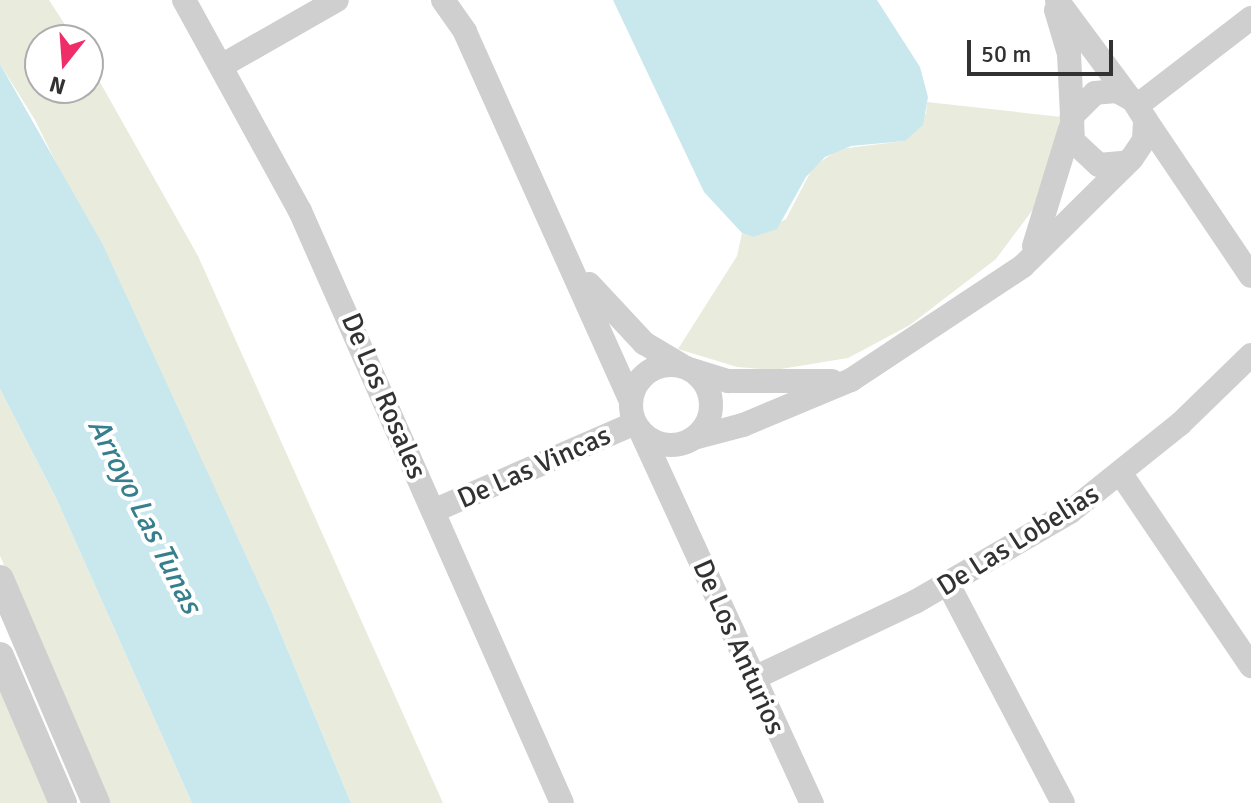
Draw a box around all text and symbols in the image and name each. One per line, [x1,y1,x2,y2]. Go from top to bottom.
north arrow [24,24,104,104]
scale bar [971,24,1117,74]
text: 50 m [981,39,1031,69]
text: N [46,70,69,101]
street label: De Los Rosales [334,308,434,484]
water label: Arroyo Las Tunas [79,412,209,620]
street label: De Las Vincas [452,418,616,516]
street label: De Las Lobelias [931,477,1105,603]
street label: De Los Anturios [685,554,793,740]

